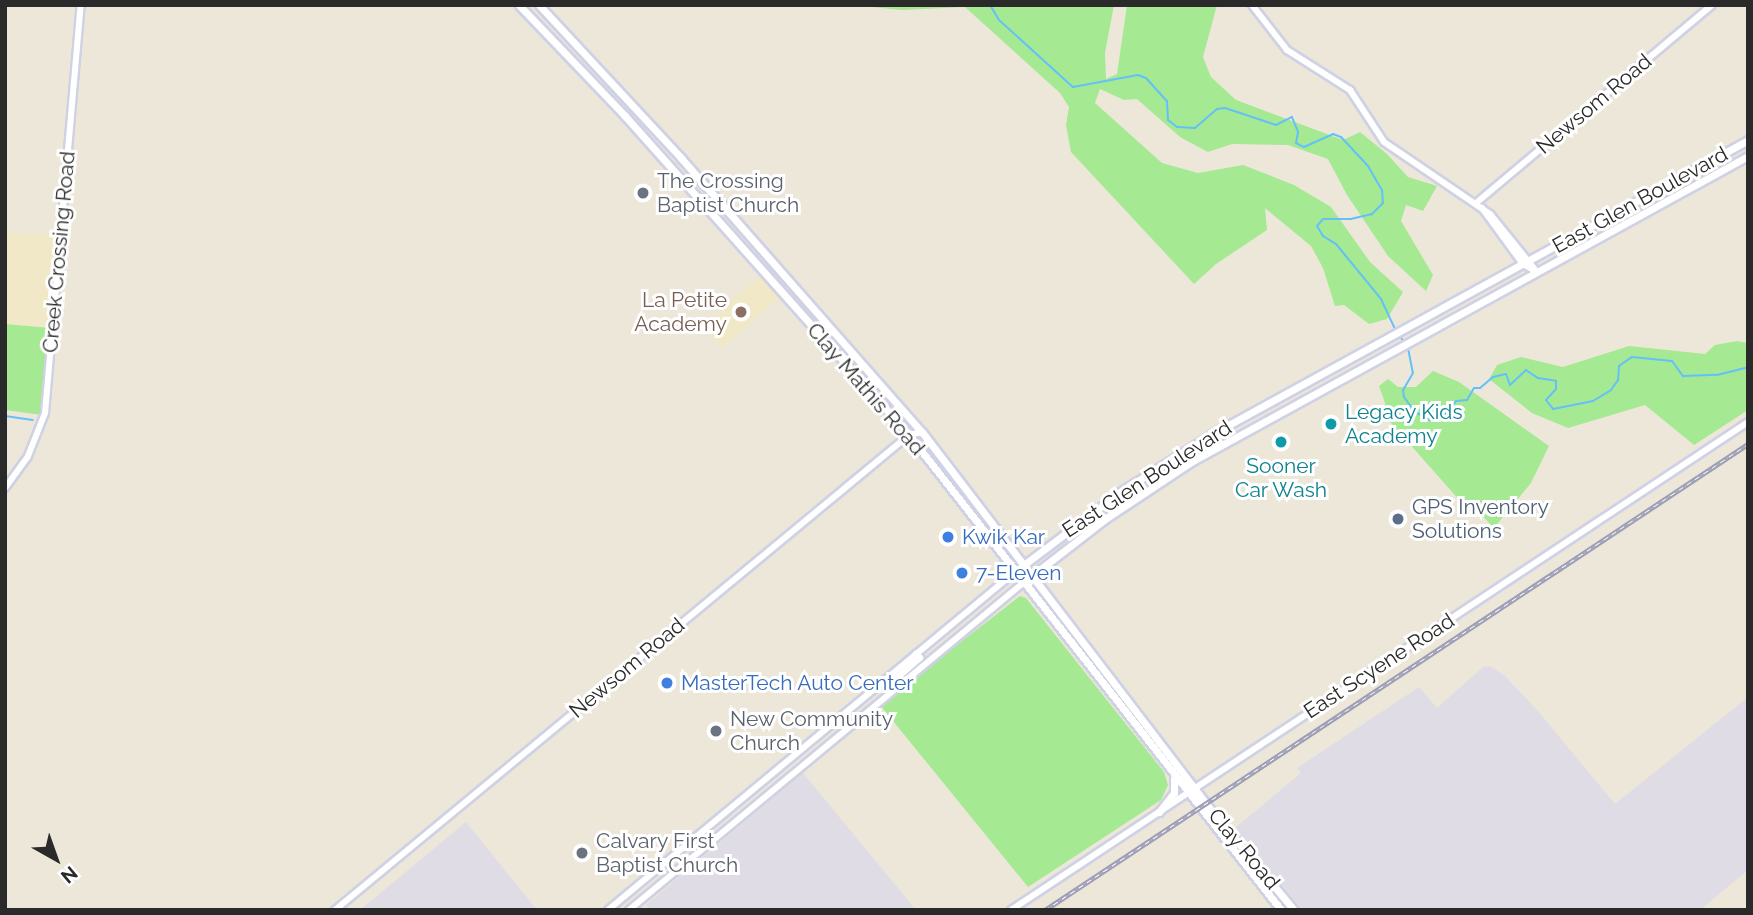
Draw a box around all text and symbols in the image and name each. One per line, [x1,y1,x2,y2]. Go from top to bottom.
street label: Newsom Road [1531,49,1657,159]
street label: East Glen Boulevard [1548,141,1732,259]
street label: Creek Crossing Road [38,150,80,354]
place label: The Crossing Baptist Church [657,168,799,218]
marker: The Crossing Baptist Church [635,185,651,201]
place label: La Petite Academy [634,287,727,337]
marker: La Petite Academy [733,304,749,320]
street label: Clay Mathis Road [802,318,930,460]
place label: Legacy Kids Academy [1345,399,1463,449]
street label: East Glen Boulevard [1058,415,1236,543]
marker: Legacy Kids Academy [1323,416,1339,432]
marker: Sooner Car Wash [1273,434,1289,450]
place label: Sooner Car Wash [1234,453,1328,503]
place label: GPS Inventory Solutions [1412,494,1549,544]
marker: GPS Inventory Solutions [1390,511,1406,527]
place label: Kwik Kar [962,524,1045,550]
marker: Kwik Kar [940,529,956,545]
place label: 7-Eleven [976,560,1061,586]
marker: 7-Eleven [954,565,970,581]
street label: East Scyene Road [1299,608,1459,724]
street label: Newsom Road [564,613,690,723]
place label: MasterTech Auto Center [681,670,914,696]
marker: MasterTech Auto Center [659,675,675,691]
place label: New Community Church [730,706,894,756]
marker: New Community Church [708,723,724,739]
street label: Clay Road [1203,803,1285,895]
north arrow [21,824,91,894]
place label: Calvary First Baptist Church [596,828,738,878]
marker: Calvary First Baptist Church [574,845,590,861]
text: N [57,862,82,888]

